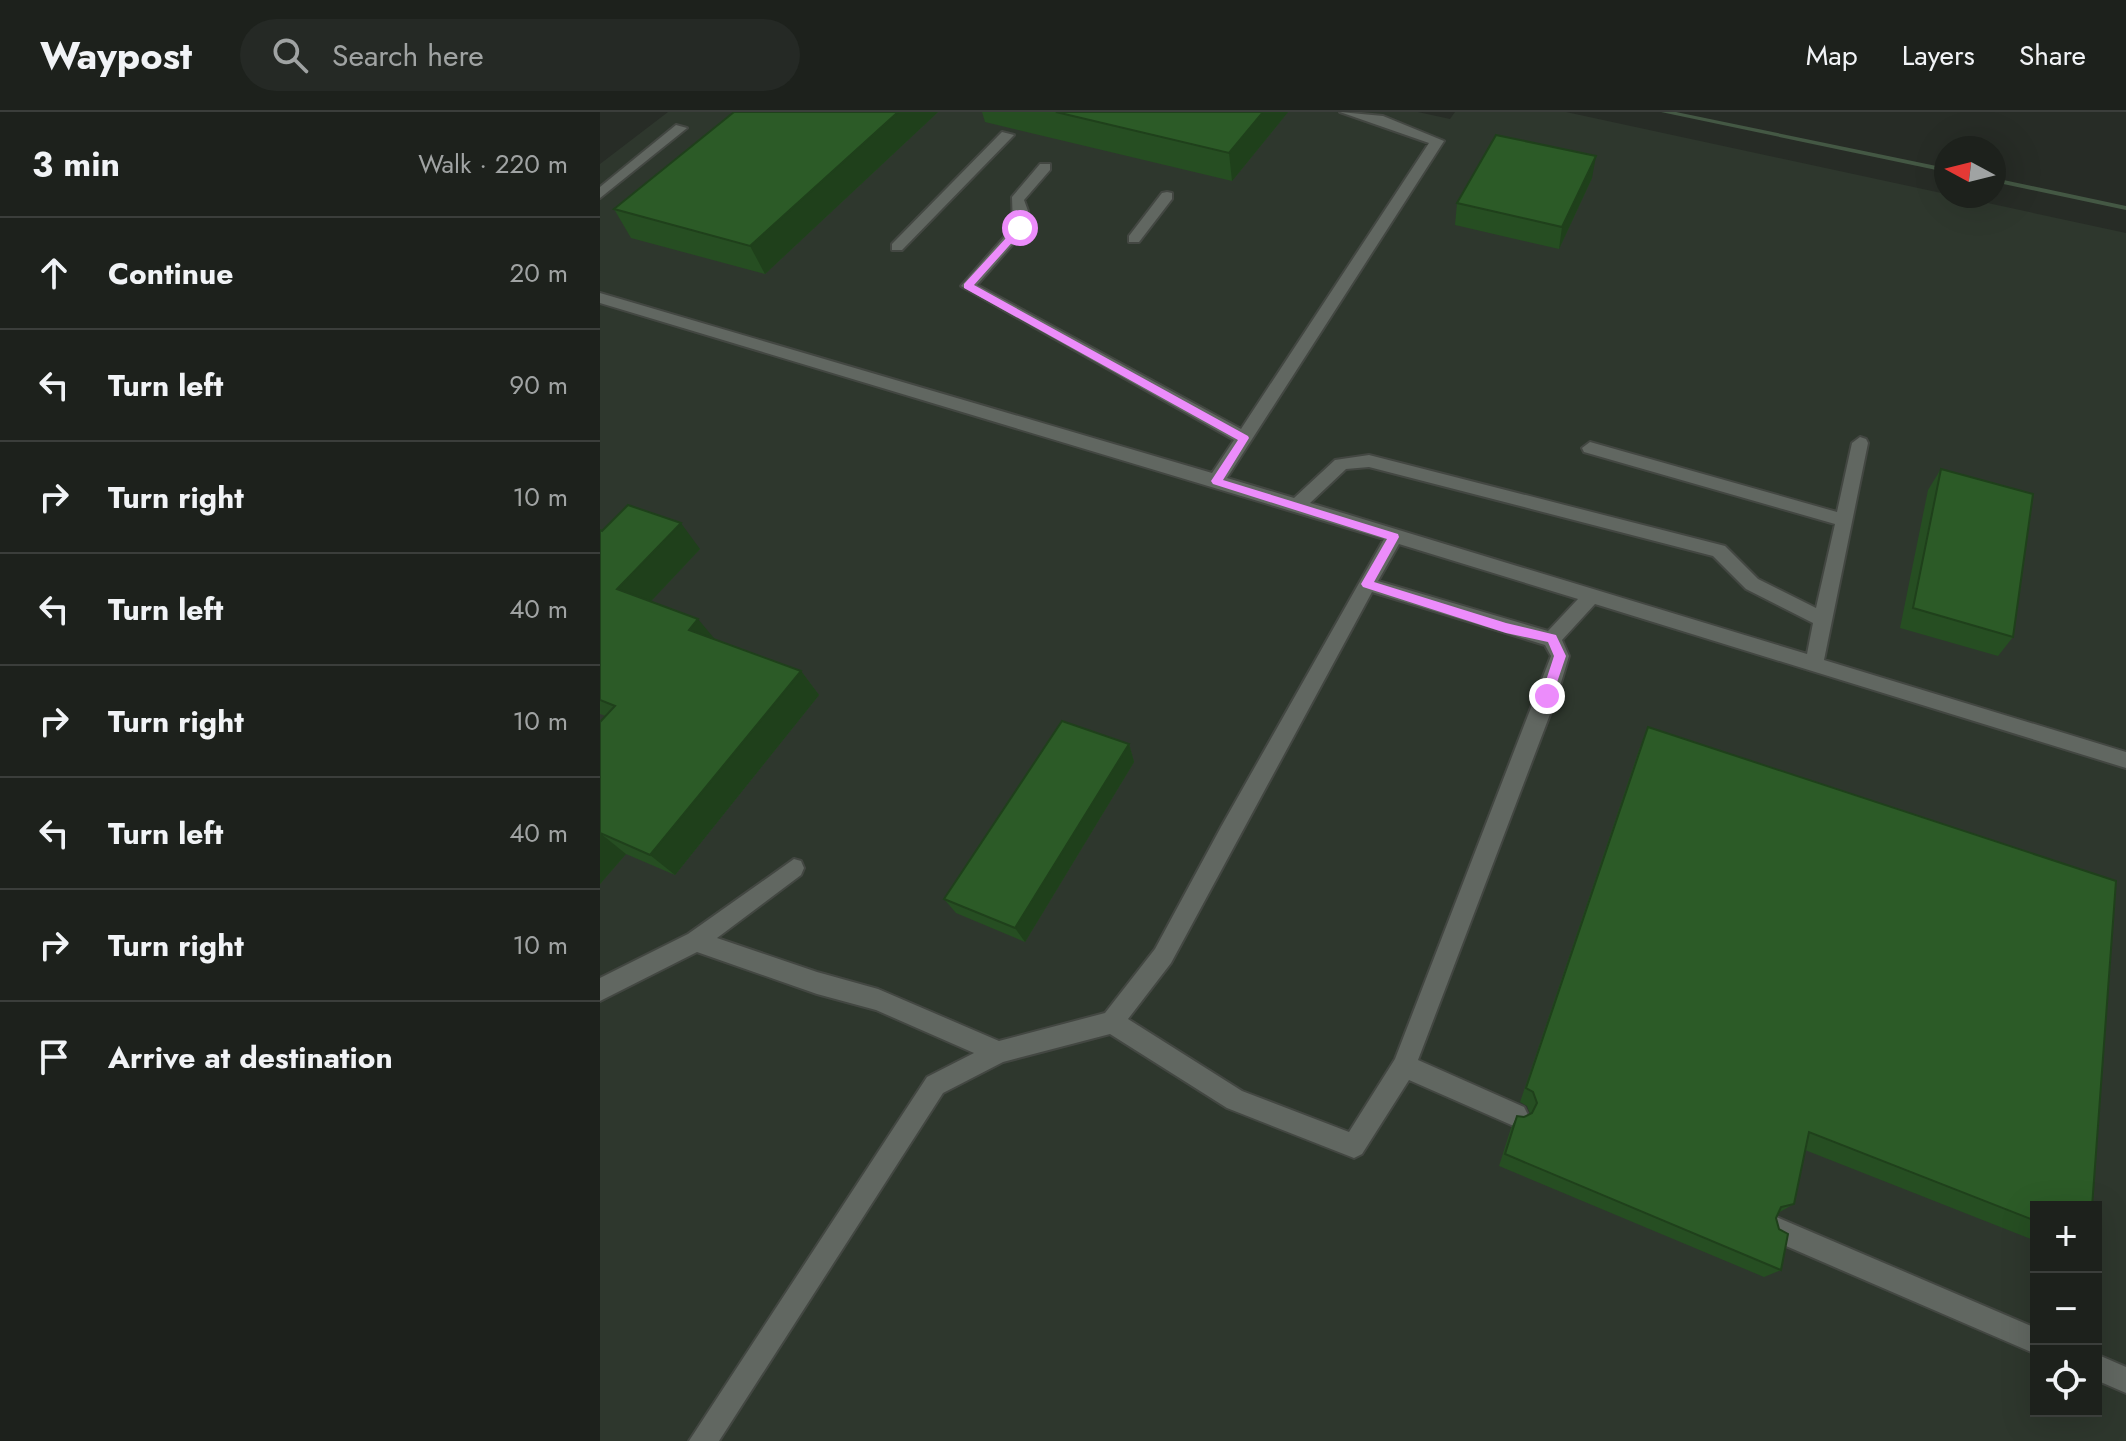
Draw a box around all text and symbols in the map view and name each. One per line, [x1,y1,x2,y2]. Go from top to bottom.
search box [240,19,800,91]
text: Waypost [40,28,192,83]
icon: search [268,33,312,77]
text: Search here [332,34,484,77]
text: Map [1806,35,1858,76]
text: Layers [1902,35,1975,76]
text: Share [2019,35,2086,76]
north arrow [1934,136,2006,208]
text: 3 min [32,140,120,189]
text: Walk · 220 m [418,145,568,183]
route start [1002,210,1038,246]
icon: ahead [32,251,76,295]
text: Continue [108,252,234,295]
text: 20 m [510,254,568,292]
icon: left [32,363,76,407]
text: Turn left [108,364,223,407]
text: 90 m [509,366,568,404]
icon: right [32,475,76,519]
text: Turn right [108,476,244,519]
text: 10 m [513,478,568,516]
icon: left [32,587,76,631]
text: Turn left [108,588,223,631]
text: 40 m [509,590,568,628]
route end [1529,678,1565,714]
icon: right [32,699,76,743]
text: Turn right [108,700,244,743]
text: 10 m [513,702,568,740]
icon: left [32,811,76,855]
text: Turn left [108,812,223,855]
text: 40 m [509,814,568,852]
icon: right [32,923,76,967]
text: Turn right [108,924,244,967]
text: 10 m [513,926,568,964]
icon: arrive [32,1035,76,1079]
text: Arrive at destination [108,1036,393,1079]
map controls [2030,1201,2102,1417]
button: + [2030,1201,2102,1273]
button: − [2030,1273,2102,1345]
button: locate [2030,1345,2102,1417]

